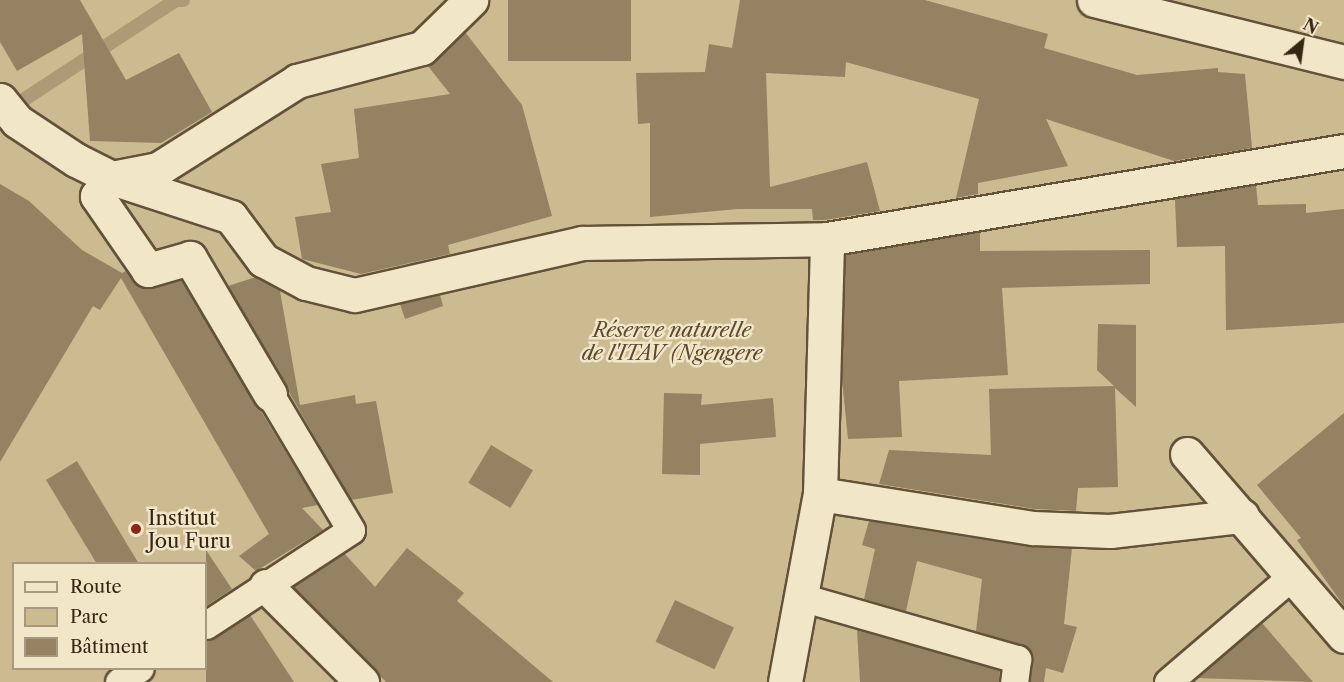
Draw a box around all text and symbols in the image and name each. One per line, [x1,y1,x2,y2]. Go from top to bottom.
north arrow [1272,12,1332,72]
text: N [1300,14,1322,38]
park label: Réserve naturelle de l'ITAV (Ngengere [582,318,762,365]
place label: Institut Jou Furu [148,506,231,553]
marker: Institut Jou Furu [129,522,143,536]
legend [12,562,207,670]
text: Route [70,576,122,598]
text: Parc [70,606,108,628]
text: Bâtiment [70,636,148,658]

